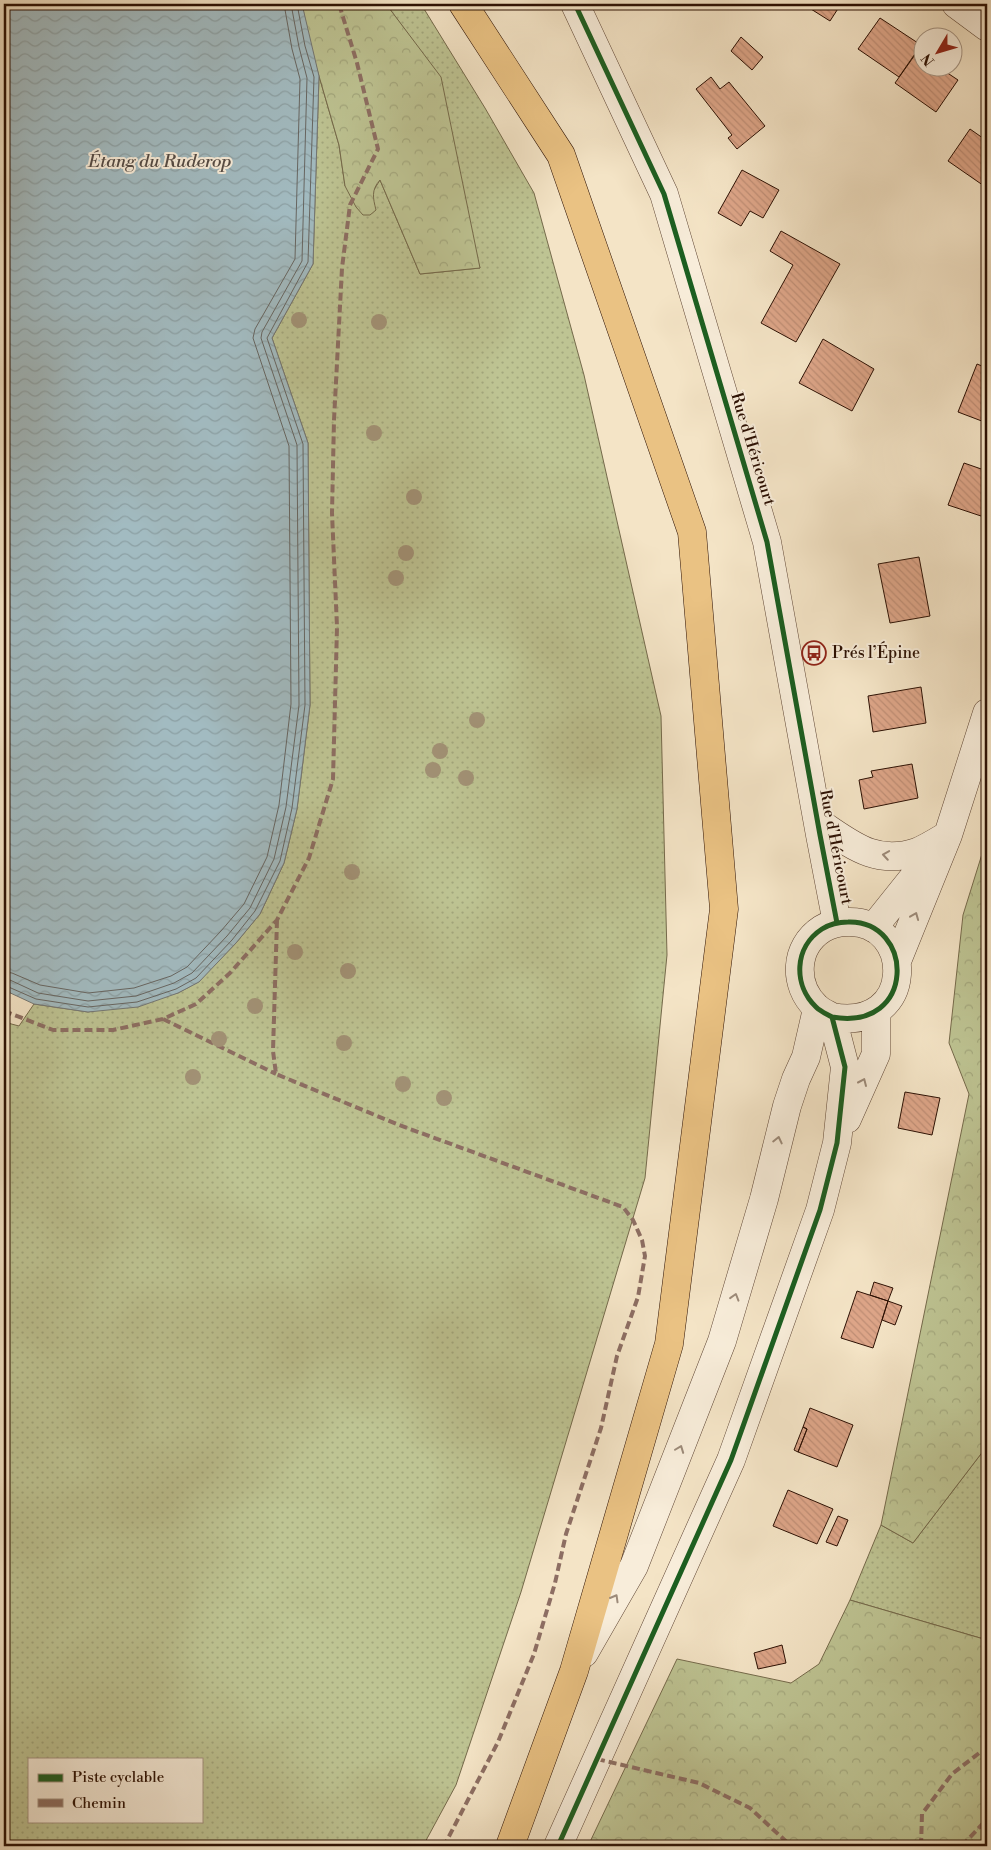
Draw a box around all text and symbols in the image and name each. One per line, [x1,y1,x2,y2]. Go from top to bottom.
north arrow [914,28,964,78]
text: N [918,49,939,69]
water label: Étang du Ruderop [87,150,232,173]
street label: Rue d'Héricourt [726,390,780,508]
bus stop icon: Prés l’Épine [801,640,827,666]
place label: Prés l’Épine [832,641,920,663]
street label: Rue d'Héricourt [815,788,857,907]
one-way arrow [882,851,891,861]
one-way arrow [909,912,920,921]
one-way arrow [857,1078,868,1087]
one-way arrow [773,1137,783,1145]
one-way arrow [730,1293,740,1302]
one-way arrow [674,1446,684,1454]
one-way arrow [609,1595,619,1604]
legend [28,1758,202,1822]
text: Piste cyclable [72,1768,164,1787]
text: Chemin [72,1794,126,1813]

